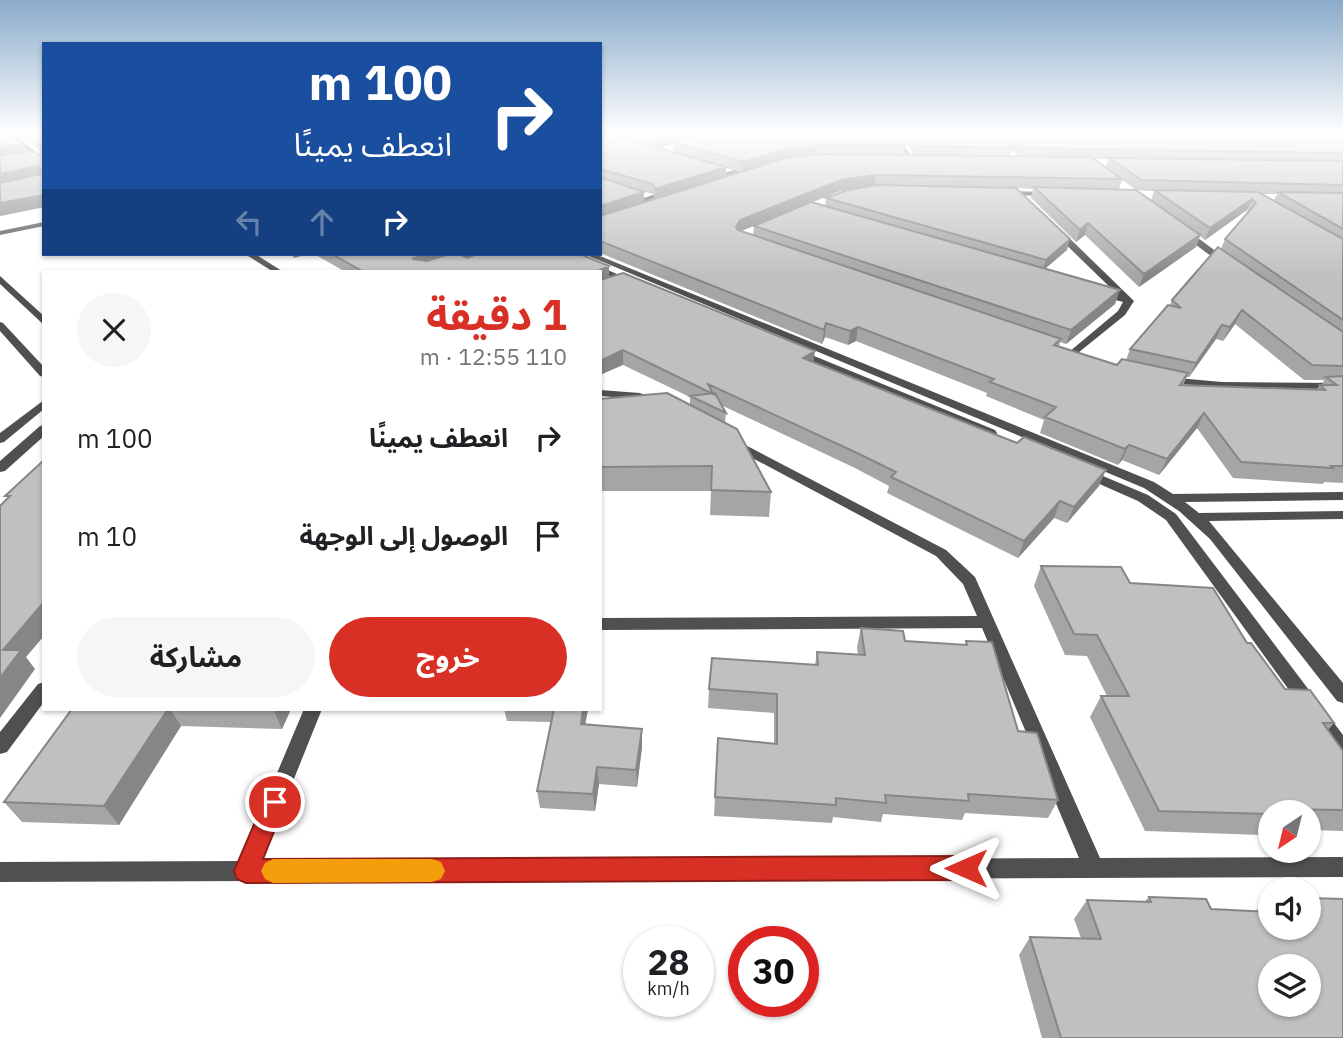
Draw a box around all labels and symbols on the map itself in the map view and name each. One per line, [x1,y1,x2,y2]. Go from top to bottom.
pin [245,772,305,832]
north arrow [1258,800,1321,863]
position arrow [929,831,1003,905]
speed limit sign: 30 [728,926,819,1017]

